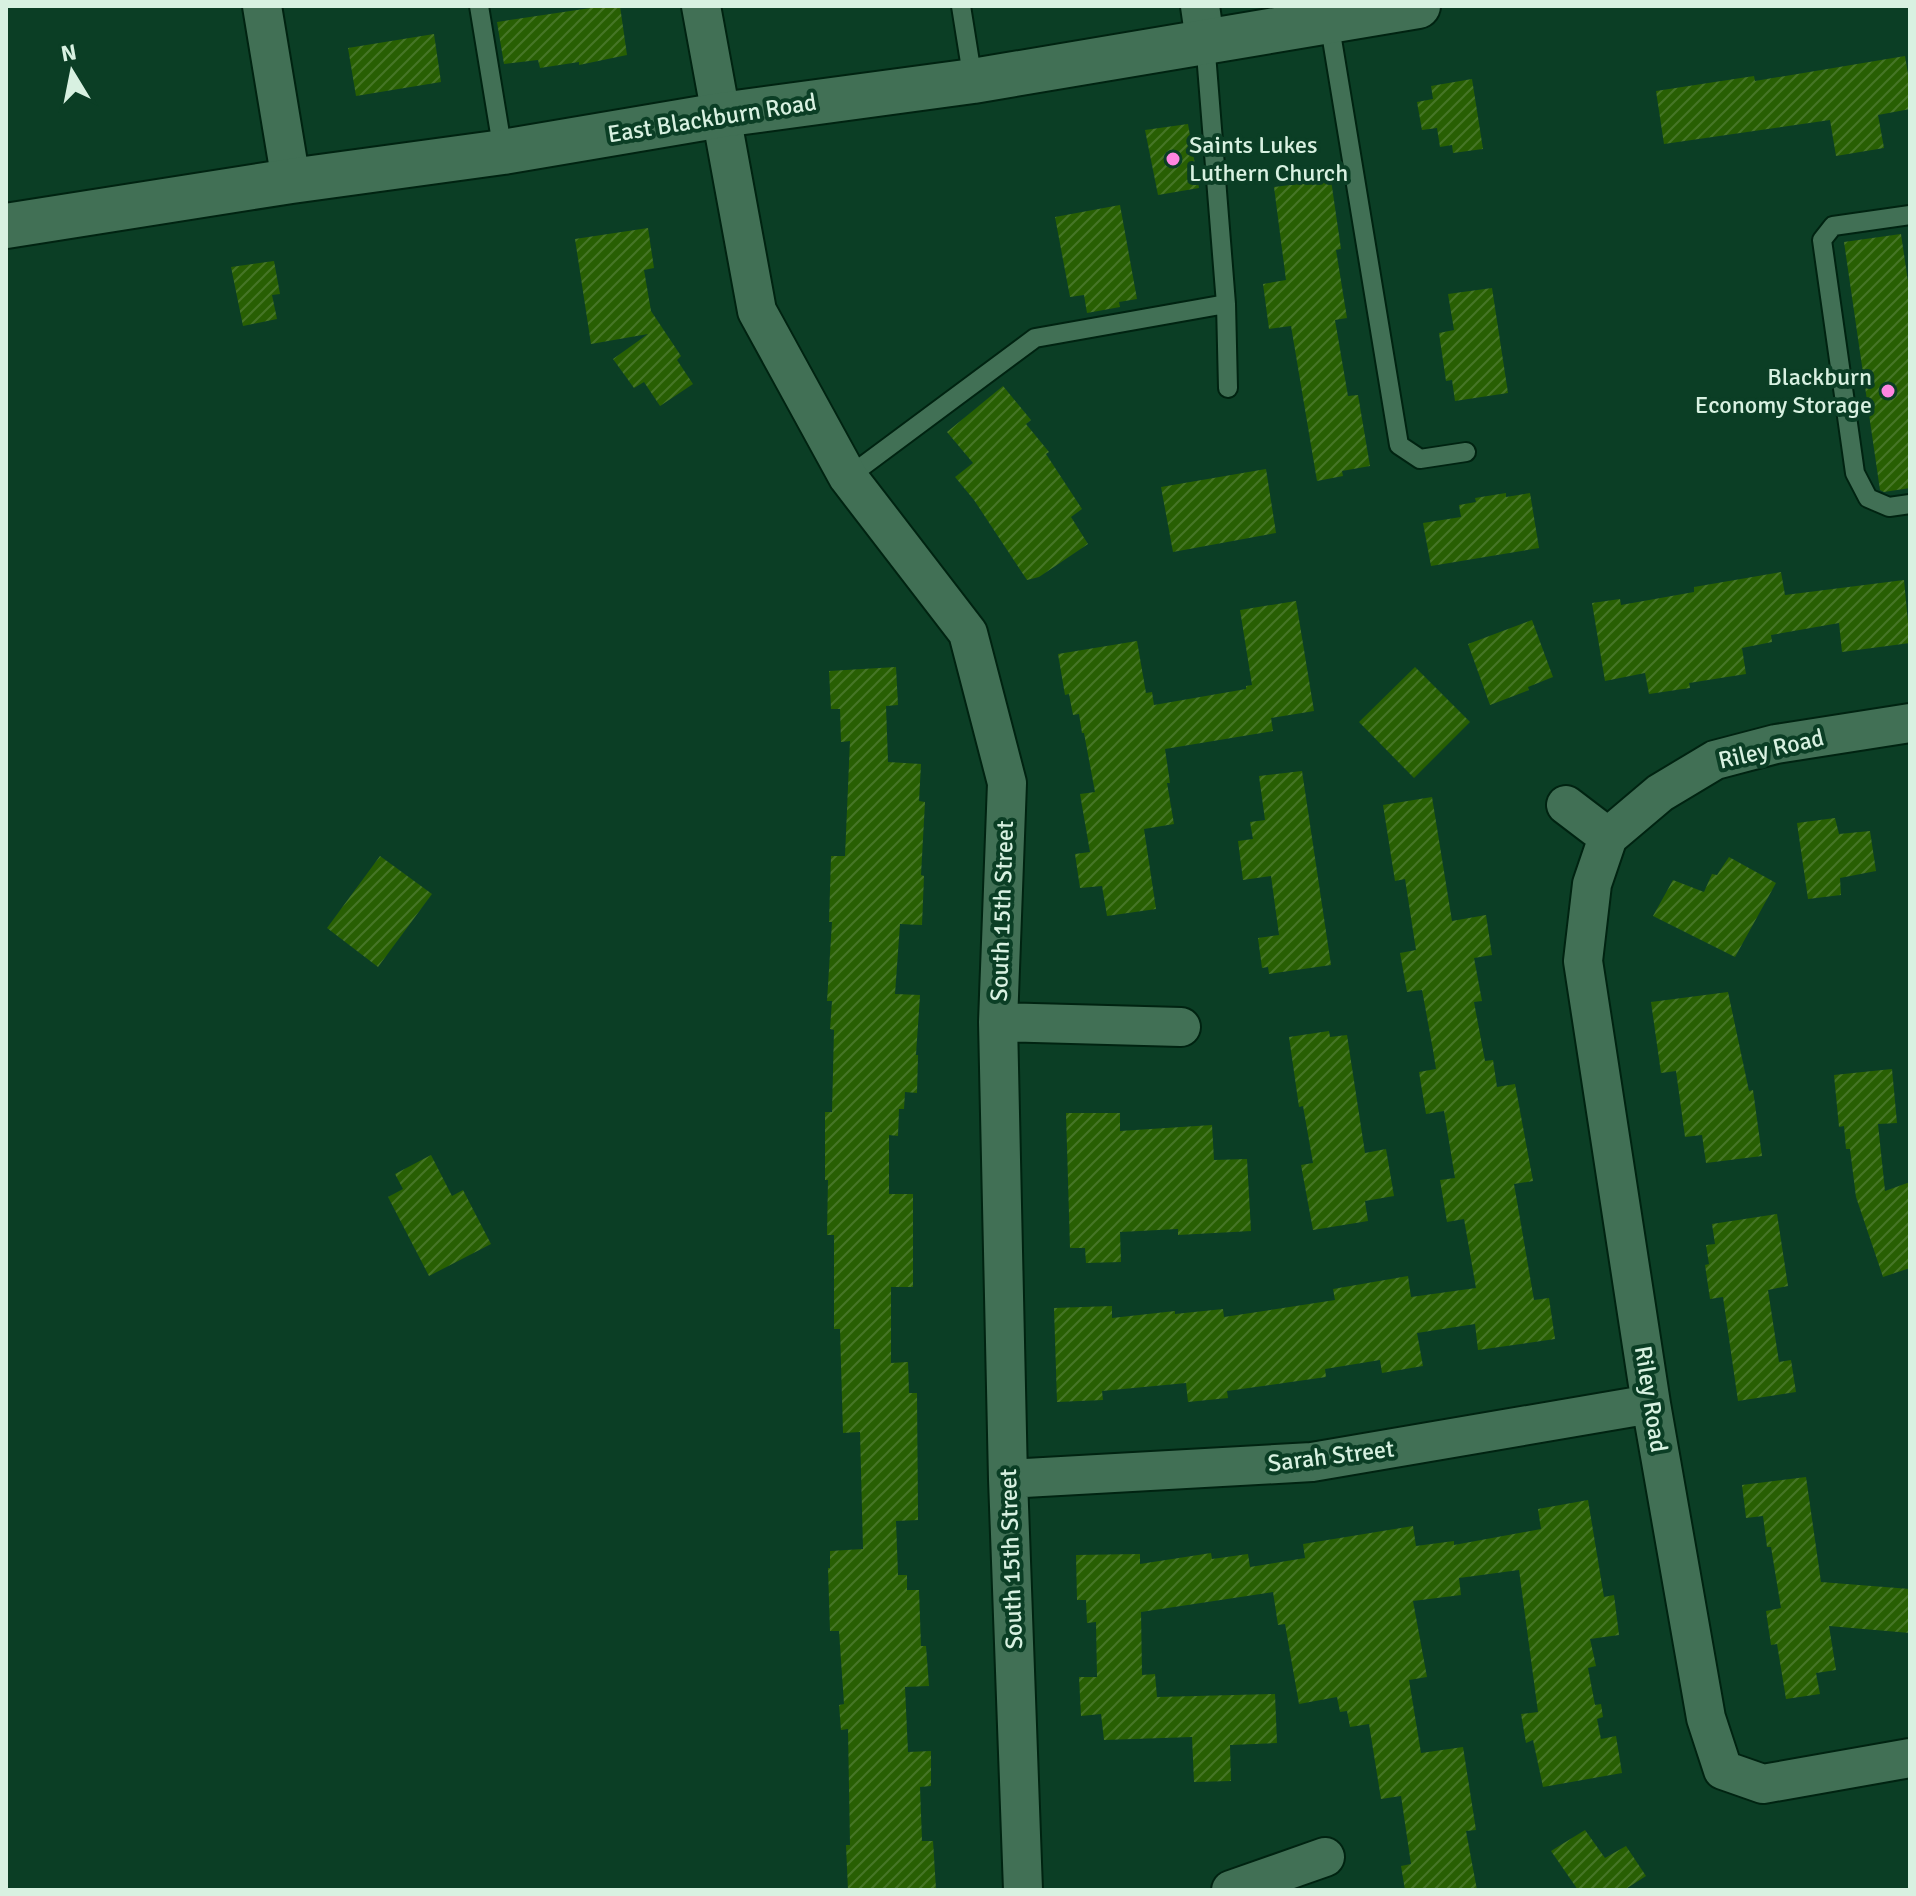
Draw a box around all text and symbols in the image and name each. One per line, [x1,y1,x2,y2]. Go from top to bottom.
north arrow [32,32,112,112]
text: N [59,38,78,67]
street label: East Blackburn Road [605,87,819,149]
place label: Saints Lukes Luthern Church [1189,130,1348,188]
marker: Saints Lukes Luthern Church [1164,150,1182,168]
place label: Blackburn Economy Storage [1695,362,1872,420]
marker: Blackburn Economy Storage [1879,382,1897,400]
street label: Riley Road [1715,722,1827,776]
street label: South 15th Street [984,820,1020,1002]
street label: Riley Road [1628,1344,1674,1454]
street label: Sarah Street [1266,1433,1396,1479]
street label: South 15th Street [993,1468,1029,1650]

